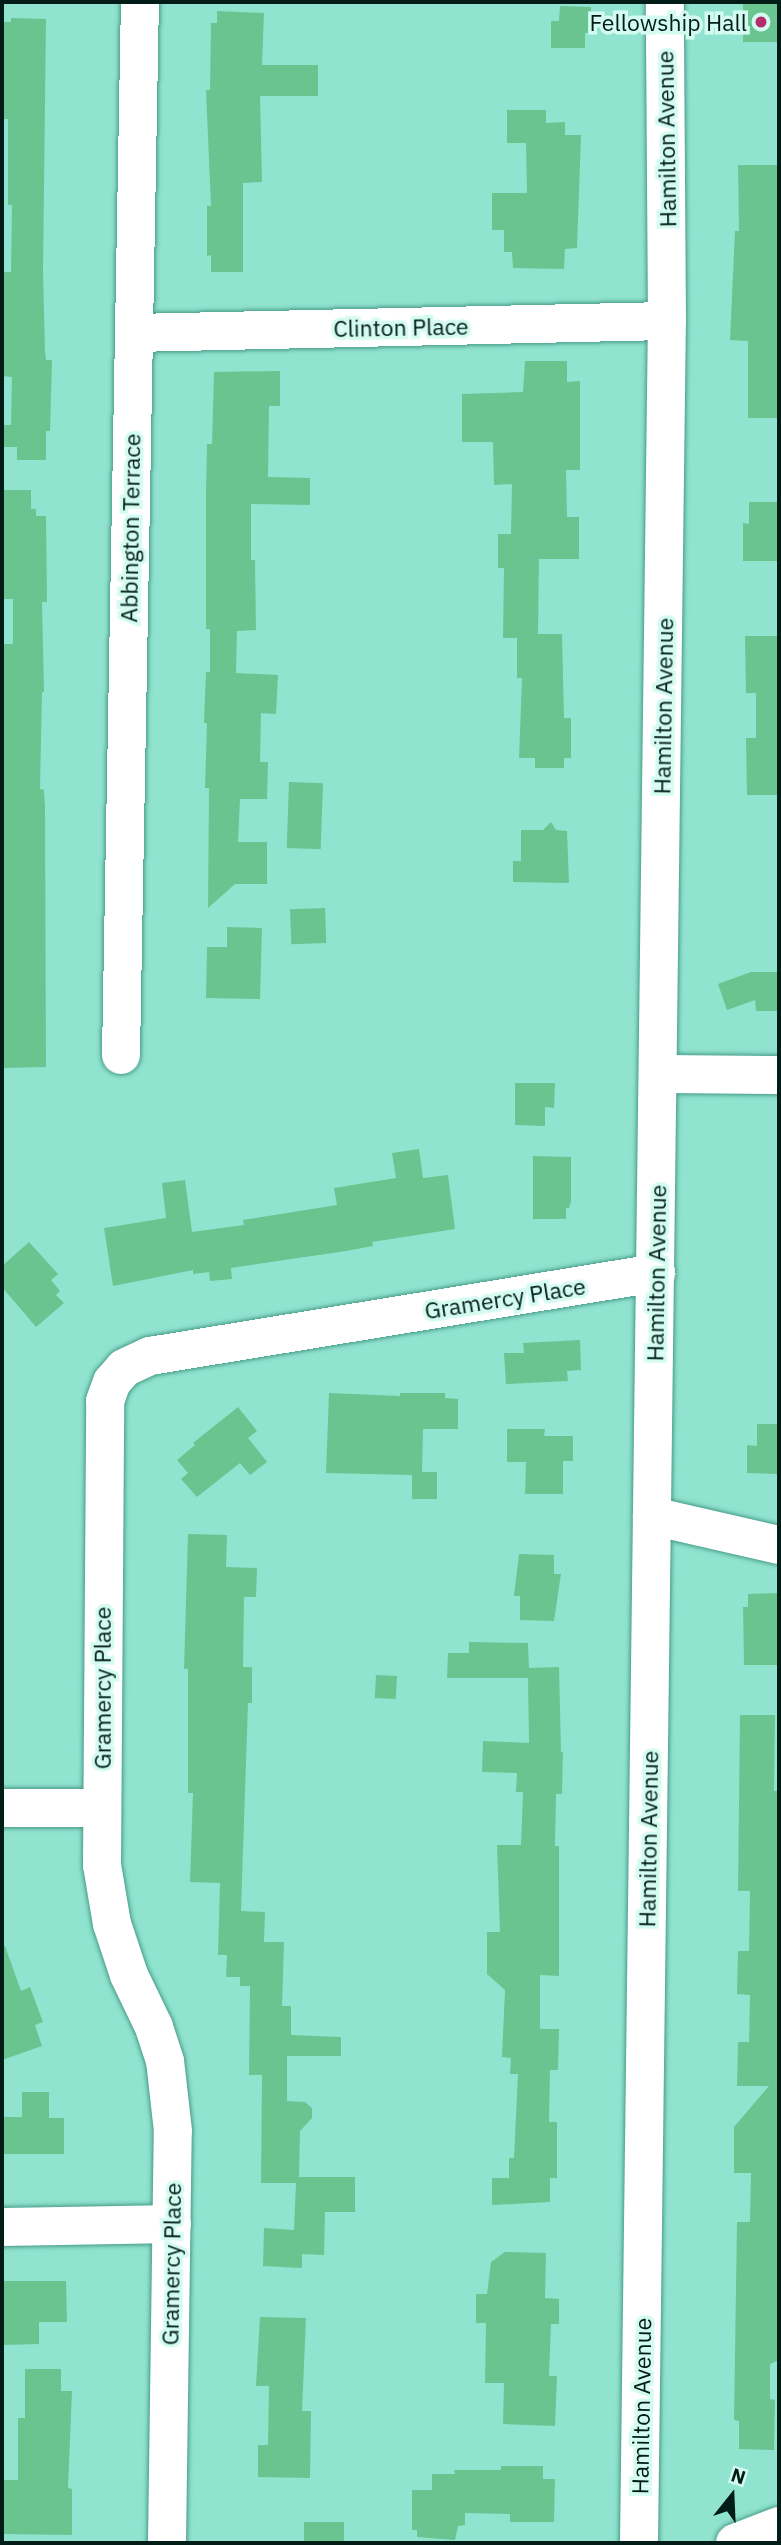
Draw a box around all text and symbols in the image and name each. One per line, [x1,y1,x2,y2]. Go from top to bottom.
place label: Fellowship Hall [590,8,747,36]
marker: Fellowship Hall [753,14,769,30]
street label: Hamilton Avenue [651,50,681,228]
street label: Clinton Place [333,312,469,342]
street label: Abbington Terrace [115,433,145,623]
street label: Hamilton Avenue [648,617,678,795]
street label: Hamilton Avenue [641,1184,671,1362]
street label: Gramercy Place [423,1272,587,1324]
street label: Gramercy Place [88,1607,116,1769]
street label: Hamilton Avenue [633,1750,663,1928]
street label: Gramercy Place [156,2182,186,2346]
street label: Hamilton Avenue [626,2317,656,2495]
north arrow [697,2461,767,2531]
text: N [728,2462,749,2490]

